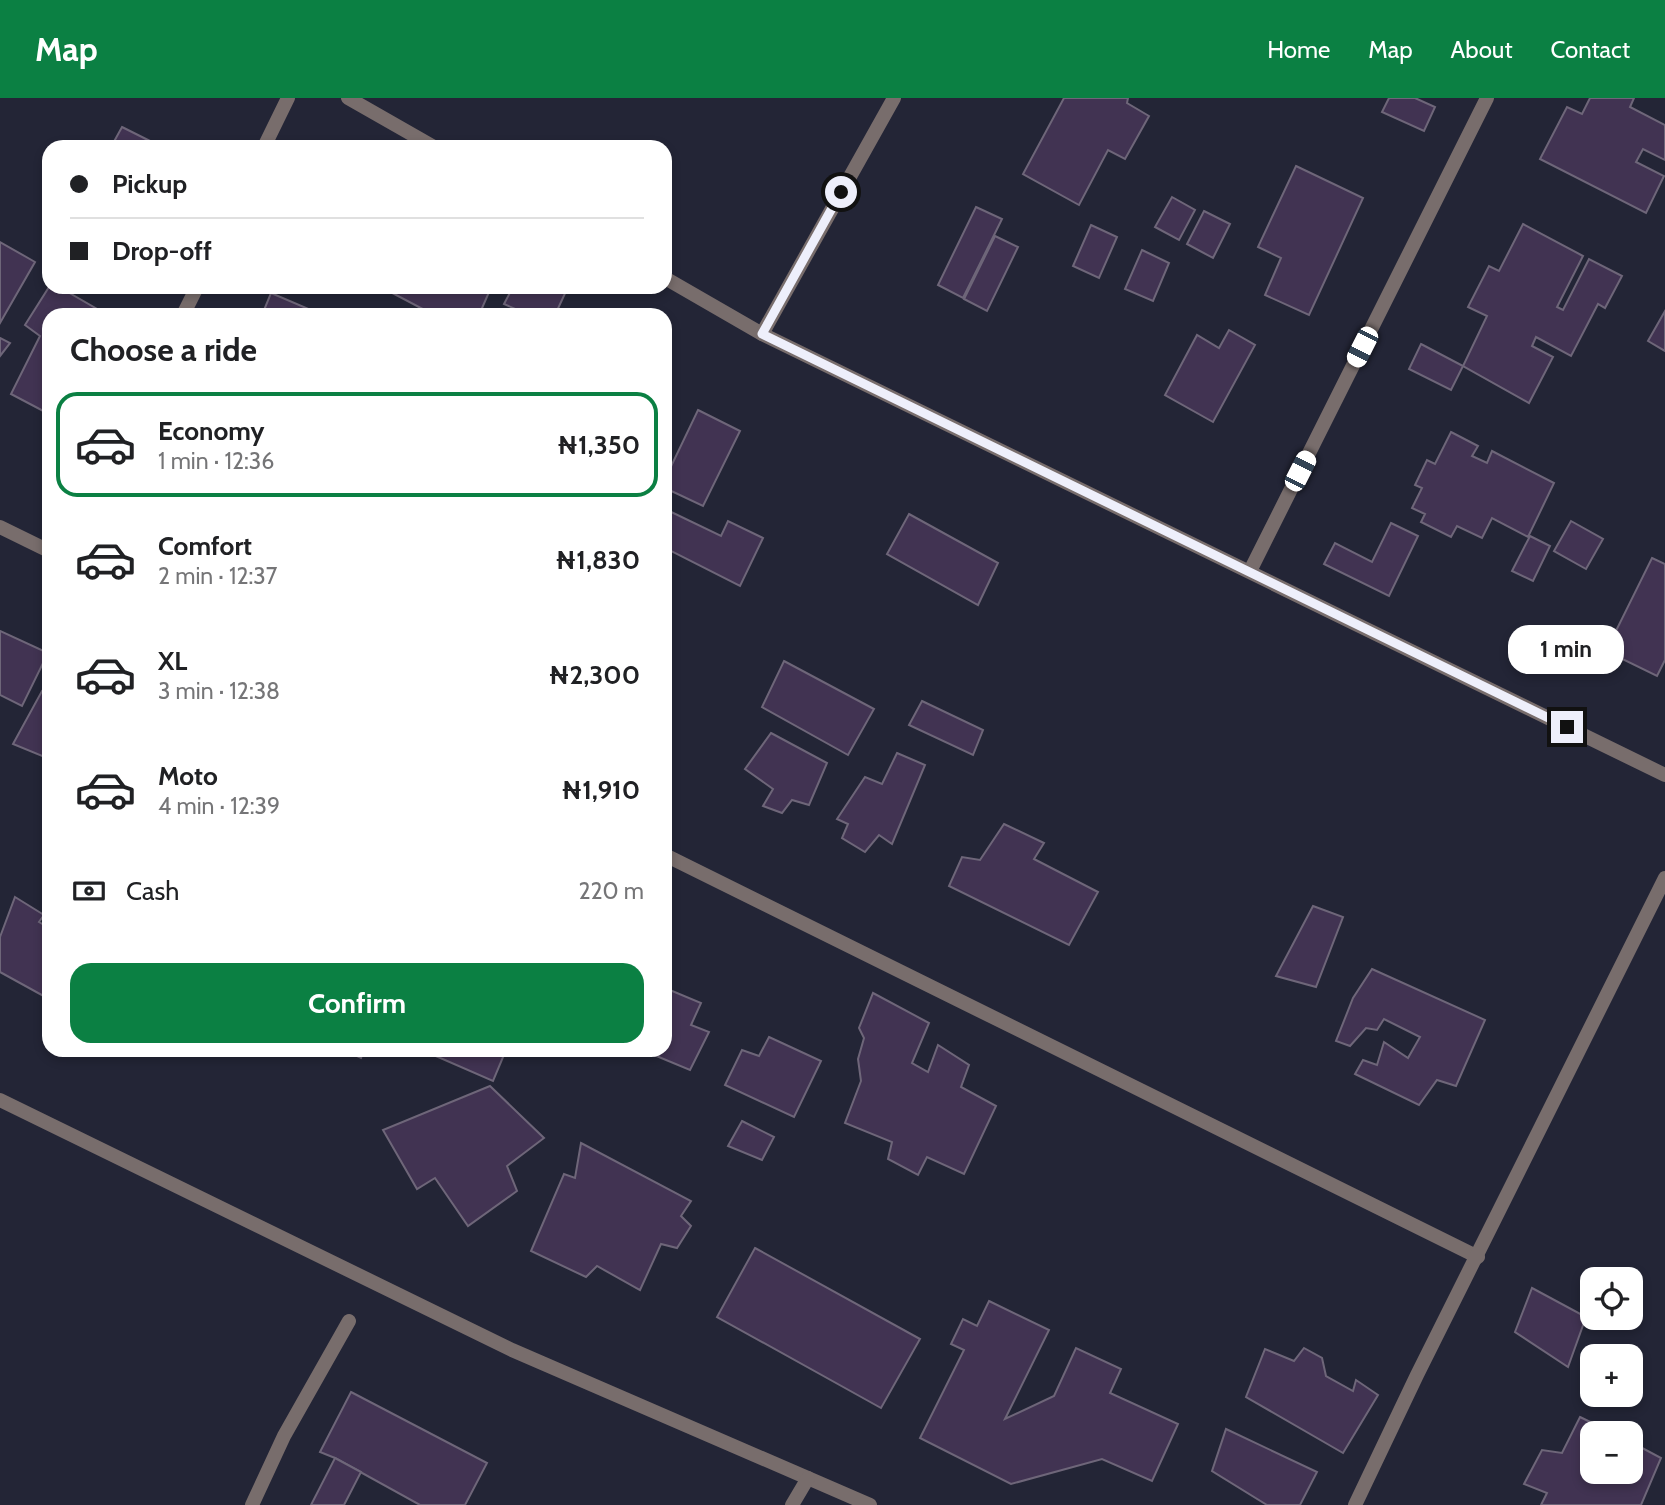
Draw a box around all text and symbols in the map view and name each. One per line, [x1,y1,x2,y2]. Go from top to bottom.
text: Map [35,29,98,69]
text: Home [1267,35,1330,64]
text: Map [1368,35,1413,64]
text: About [1451,35,1513,64]
text: Contact [1551,35,1630,64]
text: Pickup [112,168,187,200]
route start [825,176,857,208]
text: Drop-off [112,235,212,267]
car [1344,324,1381,370]
text: Choose a ride [70,330,257,369]
icon: car [74,413,137,476]
text: Economy [158,415,264,447]
text: ₦1,350 [557,429,640,461]
text: 1 min · 12:36 [158,447,274,475]
car [1282,448,1319,494]
icon: car [74,528,137,591]
text: Comfort [158,530,252,562]
text: ₦1,830 [555,544,640,576]
text: 2 min · 12:37 [158,562,277,590]
callout: 1 min [1509,626,1625,674]
text: 1 min [1540,635,1592,663]
icon: car [74,643,137,706]
text: XL [158,645,187,677]
text: ₦2,300 [549,659,640,691]
text: 3 min · 12:38 [158,677,280,705]
route end [1551,711,1583,743]
icon: car [74,758,137,821]
text: Moto [158,760,218,792]
text: ₦1,910 [561,774,640,806]
text: 4 min · 12:39 [158,792,280,820]
icon: cash [70,872,108,910]
text: Cash [126,875,179,907]
text: 220 m [578,877,644,905]
button: Confirm [70,963,644,1043]
map controls [1580,1267,1643,1484]
button: locate [1580,1267,1643,1330]
button: + [1580,1344,1643,1407]
button: − [1580,1421,1643,1484]

